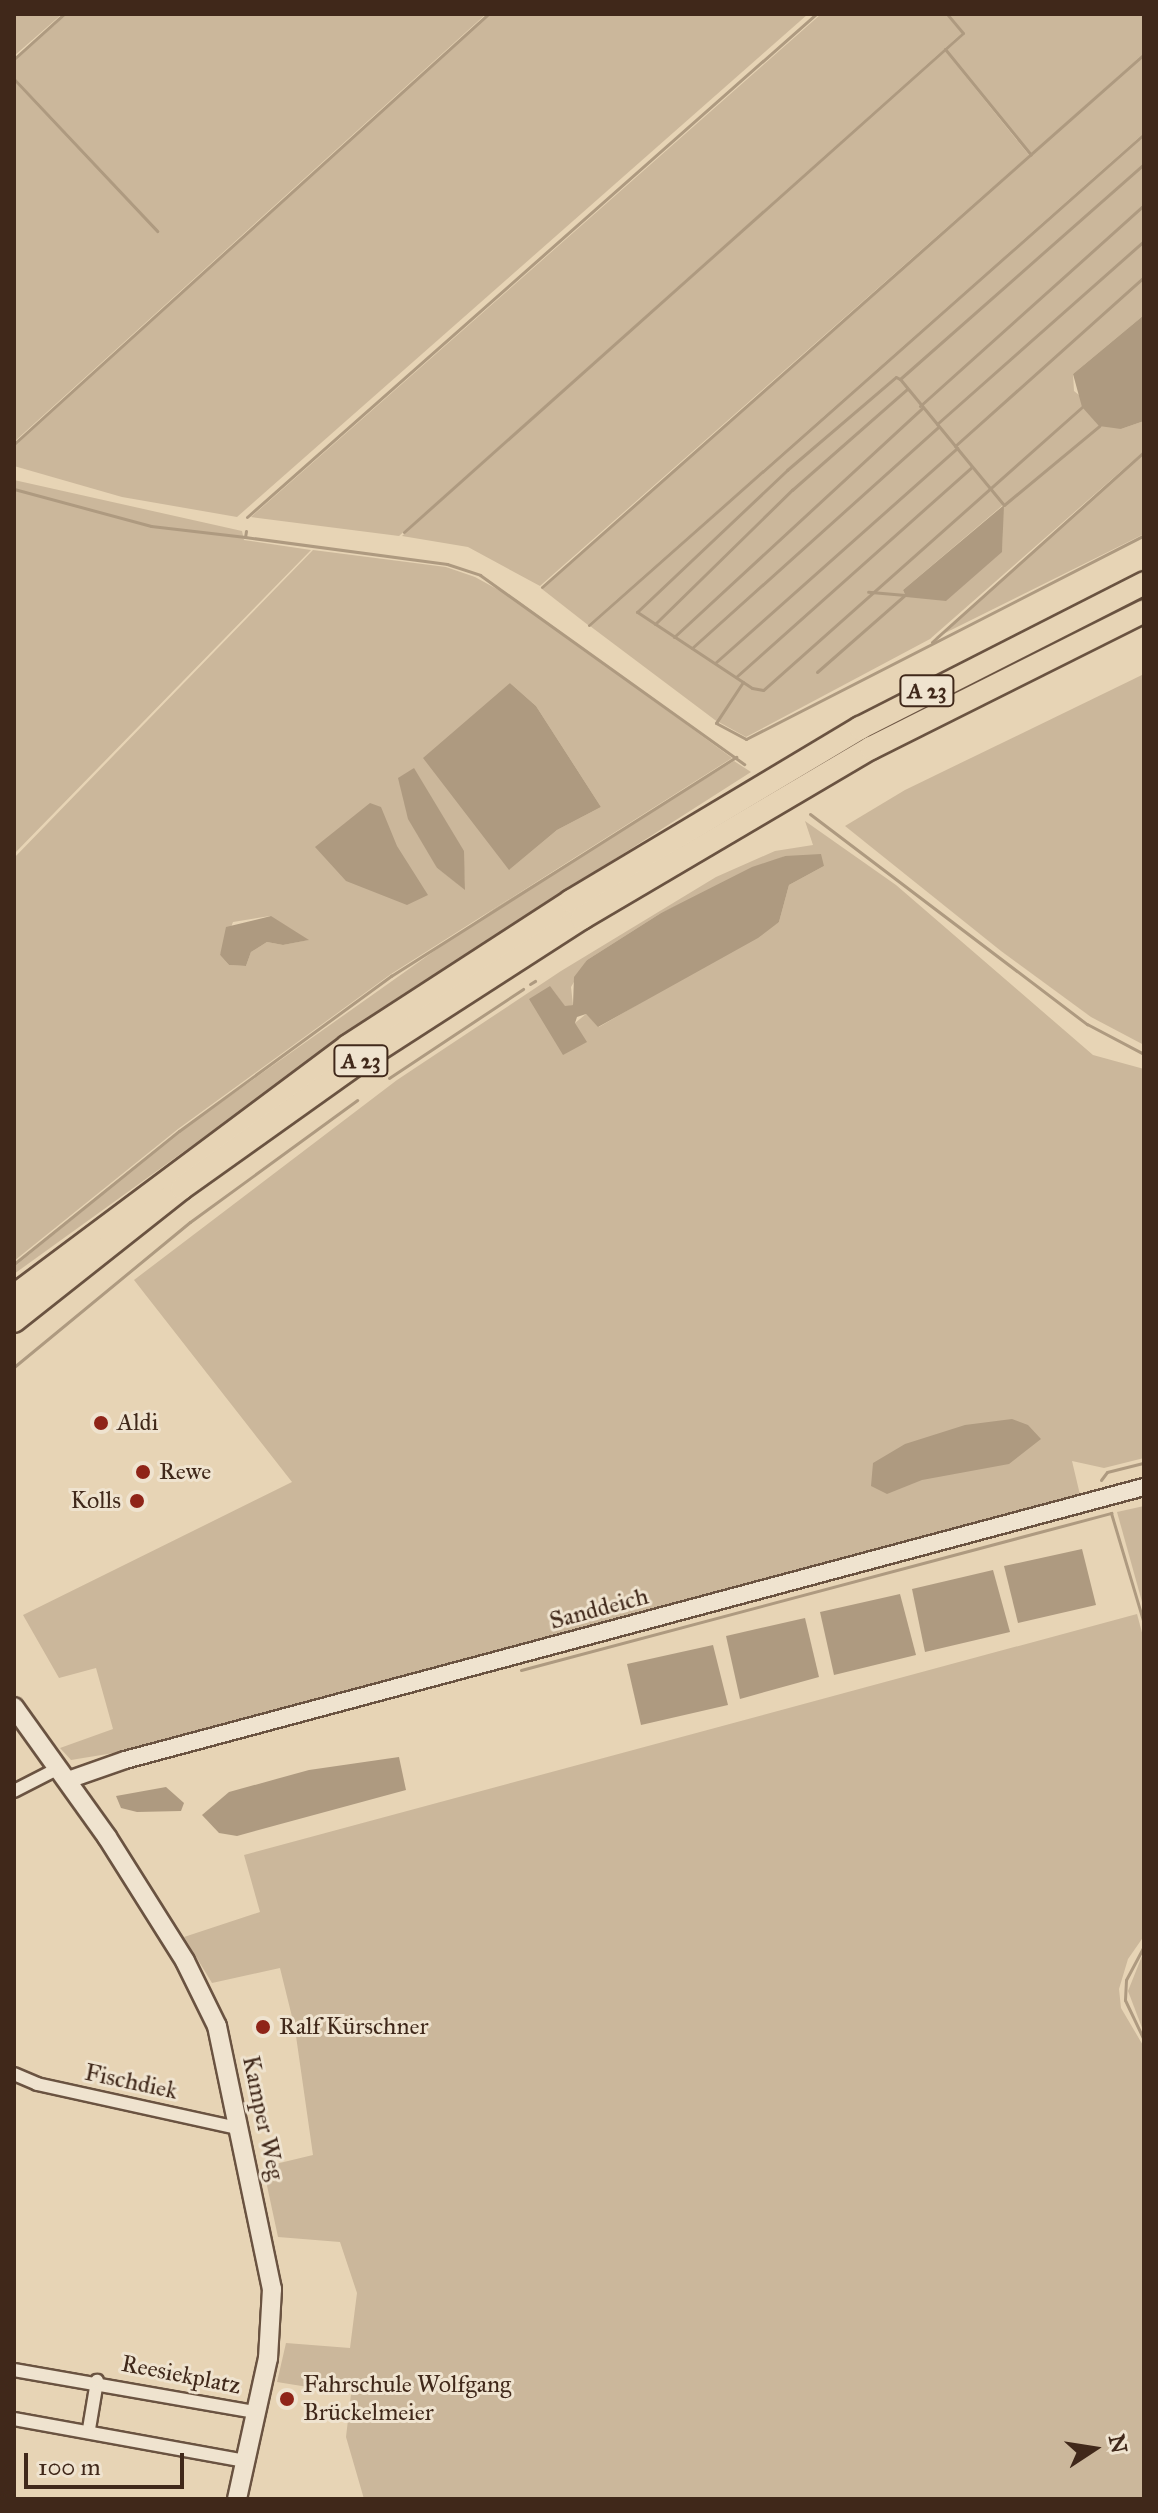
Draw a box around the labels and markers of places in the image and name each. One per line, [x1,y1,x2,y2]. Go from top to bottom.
place label: Aldi [117,1409,158,1437]
marker: Aldi [92,1414,110,1432]
place label: Rewe [159,1458,211,1486]
marker: Rewe [134,1463,152,1481]
place label: Kolls [70,1487,121,1515]
marker: Kolls [128,1492,146,1510]
place label: Ralf Kürschner [279,2013,428,2041]
marker: Ralf Kürschner [254,2018,272,2036]
place label: Fahrschule Wolfgang Brückelmeier [303,2371,511,2427]
marker: Fahrschule Wolfgang Brückelmeier [278,2390,296,2408]

